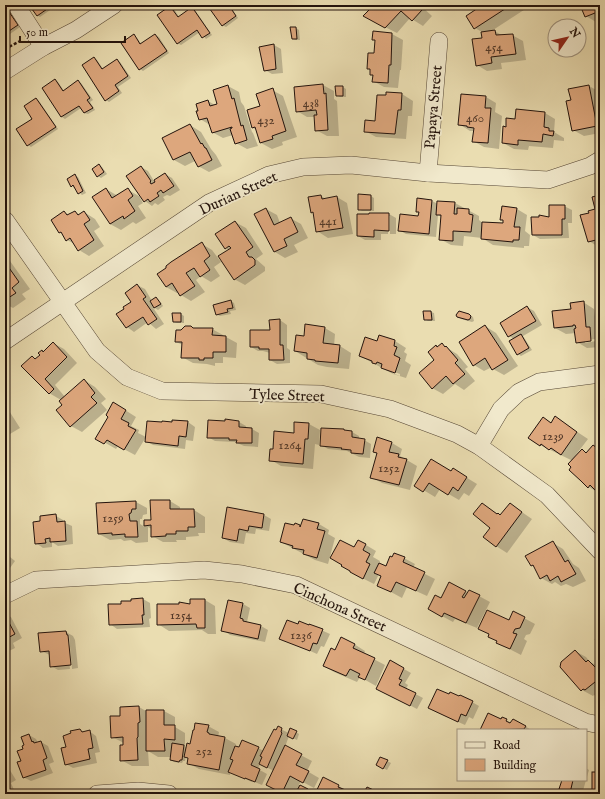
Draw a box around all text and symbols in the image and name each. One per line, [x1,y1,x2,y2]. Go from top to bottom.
scale bar [20,18,125,44]
north arrow [547,18,587,58]
text: N [565,24,583,41]
text: 50 m [26,25,48,40]
house number: 454 [485,39,503,56]
street label: Papaya Street [420,64,447,150]
house number: 438 [303,95,319,112]
house number: 460 [466,110,484,127]
house number: 432 [257,112,275,129]
street label: Durian Street [196,167,280,220]
house number: 441 [319,213,337,230]
street label: Tylee Street [249,385,325,406]
house number: 1239 [542,428,564,445]
house number: 1264 [279,437,302,454]
house number: 1252 [378,460,400,477]
house number: 1259 [102,510,124,527]
street label: Cinchona Street [290,578,389,636]
house number: 1254 [170,607,193,624]
house number: 1236 [290,627,312,644]
legend [457,729,587,781]
text: Road [493,738,521,753]
house number: 252 [196,743,212,760]
text: Building [493,758,537,773]

